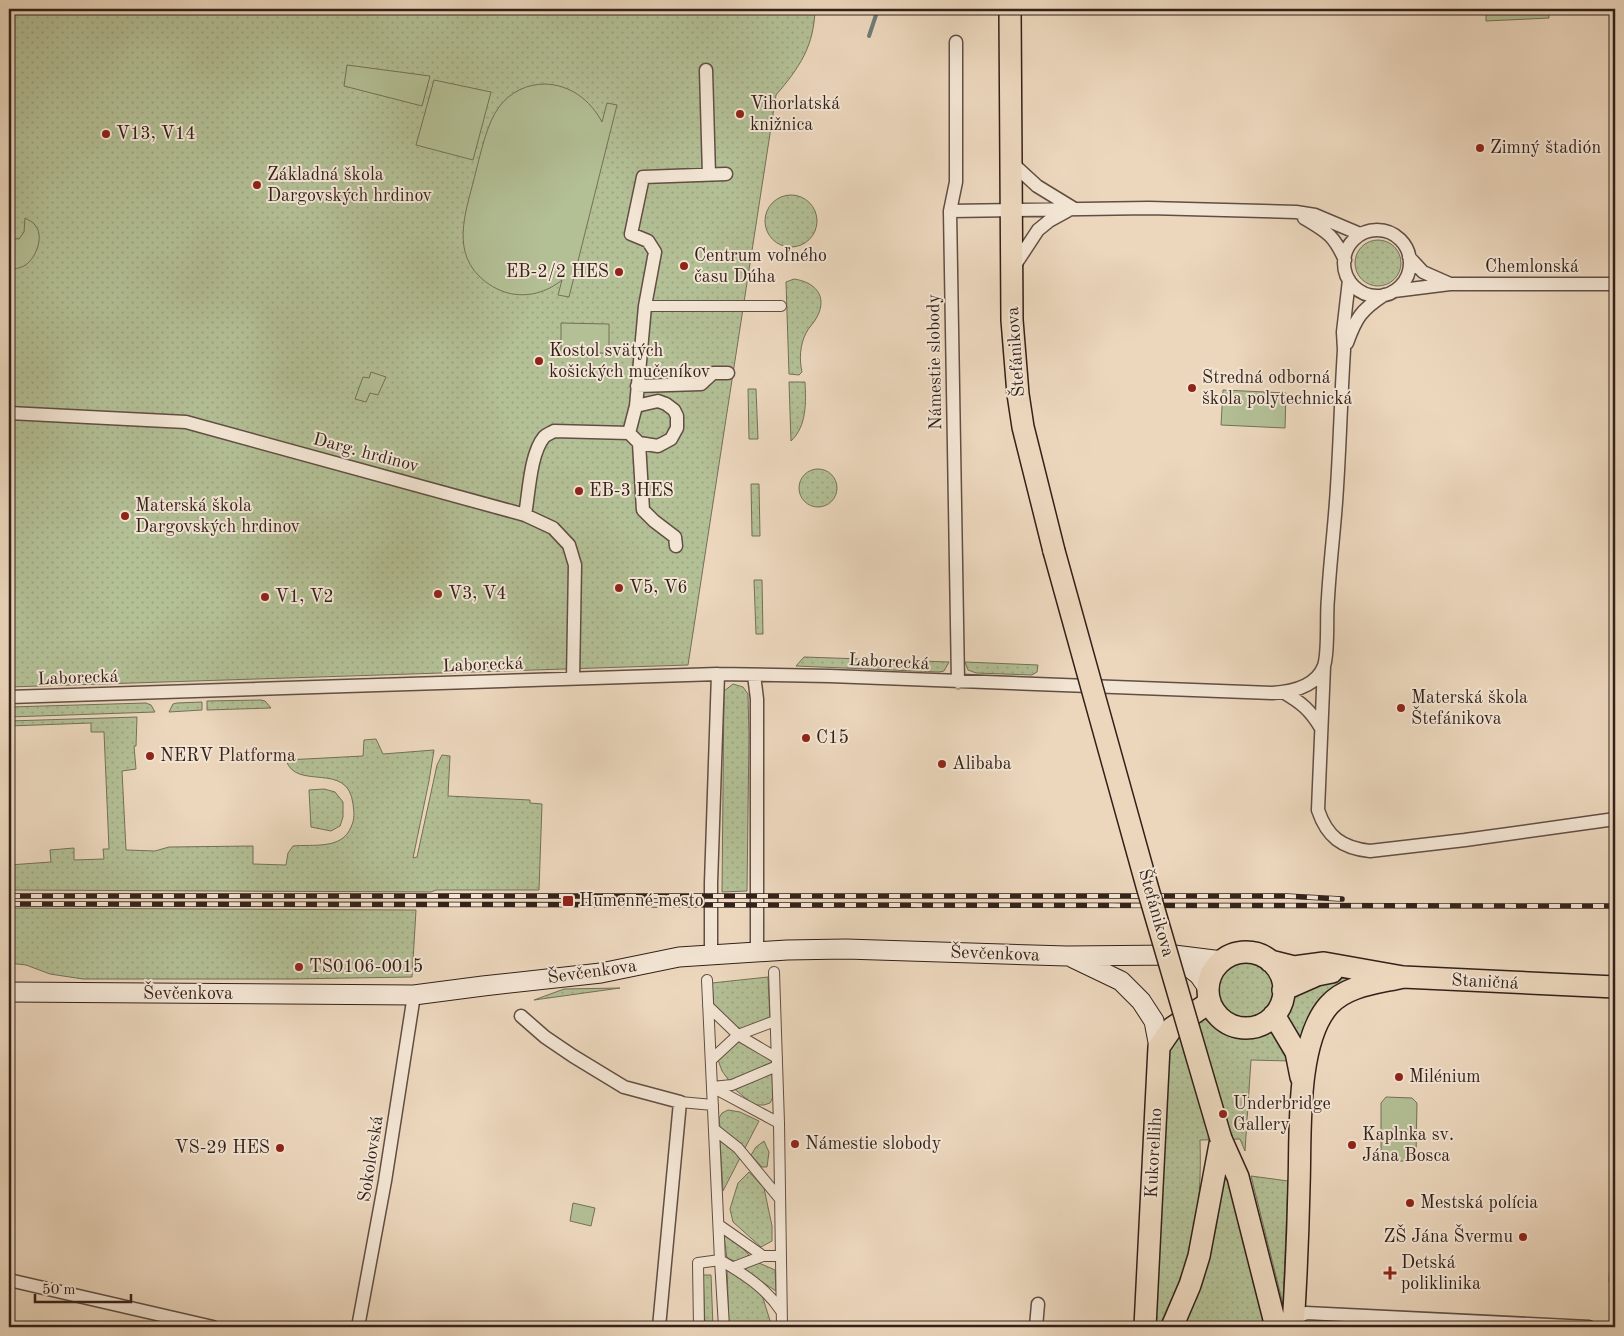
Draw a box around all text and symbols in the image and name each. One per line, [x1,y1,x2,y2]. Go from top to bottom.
place label: Vihorlatská knižnica [750,95,840,134]
marker: Vihorlatská knižnica [734,108,746,120]
place label: V13, V14 [116,125,196,143]
marker: V13, V14 [100,128,112,140]
place label: Zimný štadión [1490,139,1601,157]
marker: Zimný štadión [1474,142,1486,154]
place label: Základná škola Dargovských hrdinov [267,166,433,205]
marker: Základná škola Dargovských hrdinov [251,179,263,191]
place label: Centrum voľného času Dúha [694,247,827,286]
street label: Chemlonská [1485,258,1579,276]
marker: Centrum voľného času Dúha [678,260,690,272]
place label: EB-2/2 HES [506,263,609,281]
marker: EB-2/2 HES [613,266,625,278]
street label: Námestie slobody [925,293,945,430]
street label: Štefánikova [999,306,1028,398]
place label: Kostol svätých košických mučeníkov [549,342,711,381]
marker: Kostol svätých košických mučeníkov [533,355,545,367]
place label: Stredná odborná škola polytechnická [1202,369,1353,408]
marker: Stredná odborná škola polytechnická [1186,382,1198,394]
street label: Darg. hrdinov [311,430,421,476]
place label: EB-3 HES [589,482,674,500]
marker: EB-3 HES [573,485,585,497]
place label: Materská škola Dargovských hrdinov [135,497,301,536]
marker: Materská škola Dargovských hrdinov [119,510,131,522]
place label: V5, V6 [629,579,688,597]
marker: V5, V6 [613,582,625,594]
place label: V3, V4 [448,585,507,603]
place label: V1, V2 [275,588,334,606]
marker: V3, V4 [432,588,444,600]
marker: V1, V2 [259,591,271,603]
street label: Laborecká [848,651,930,673]
street label: Laborecká [442,655,524,675]
street label: Laborecká [37,668,119,688]
place label: Materská škola Štefánikova [1411,689,1528,728]
marker: Materská škola Štefánikova [1395,702,1407,714]
place label: C15 [816,729,849,747]
marker: C15 [800,732,812,744]
place label: NERV Platforma [160,747,296,765]
marker: NERV Platforma [144,750,156,762]
place label: Alibaba [952,755,1012,773]
marker: Alibaba [936,758,948,770]
street label: Štefánikova [1135,866,1182,959]
place label: Humenné mesto [579,892,704,910]
marker: Humenné mesto [561,894,575,908]
street label: Ševčenkova [950,938,1041,965]
street label: Ševčenkova [546,952,638,987]
place label: TS0106-0015 [309,958,423,976]
marker: TS0106-0015 [293,961,305,973]
street label: Staničná [1451,971,1519,993]
street label: Ševčenkova [143,980,233,1003]
place label: Milénium [1409,1068,1481,1086]
marker: Milénium [1393,1071,1405,1083]
place label: Underbridge Gallery [1233,1095,1331,1134]
street label: Kukorelliho [1143,1107,1165,1199]
marker: Underbridge Gallery [1217,1108,1229,1120]
street label: Sokolovská [355,1115,387,1203]
place label: Kaplnka sv. Jána Bosca [1362,1126,1454,1165]
place label: Námestie slobody [805,1135,942,1153]
marker: Námestie slobody [789,1138,801,1150]
place label: VS-29 HES [175,1139,270,1157]
marker: Kaplnka sv. Jána Bosca [1346,1139,1358,1151]
marker: VS-29 HES [274,1142,286,1154]
place label: Mestská polícia [1420,1194,1538,1212]
marker: Mestská polícia [1404,1197,1416,1209]
place label: ZŠ Jána Švermu [1383,1223,1513,1246]
marker: ZŠ Jána Švermu [1517,1231,1529,1243]
place label: Detská poliklinika [1401,1254,1481,1293]
marker: Detská poliklinika [1383,1266,1397,1280]
scale bar [35,1271,131,1303]
text: 50 m [42,1283,76,1298]

